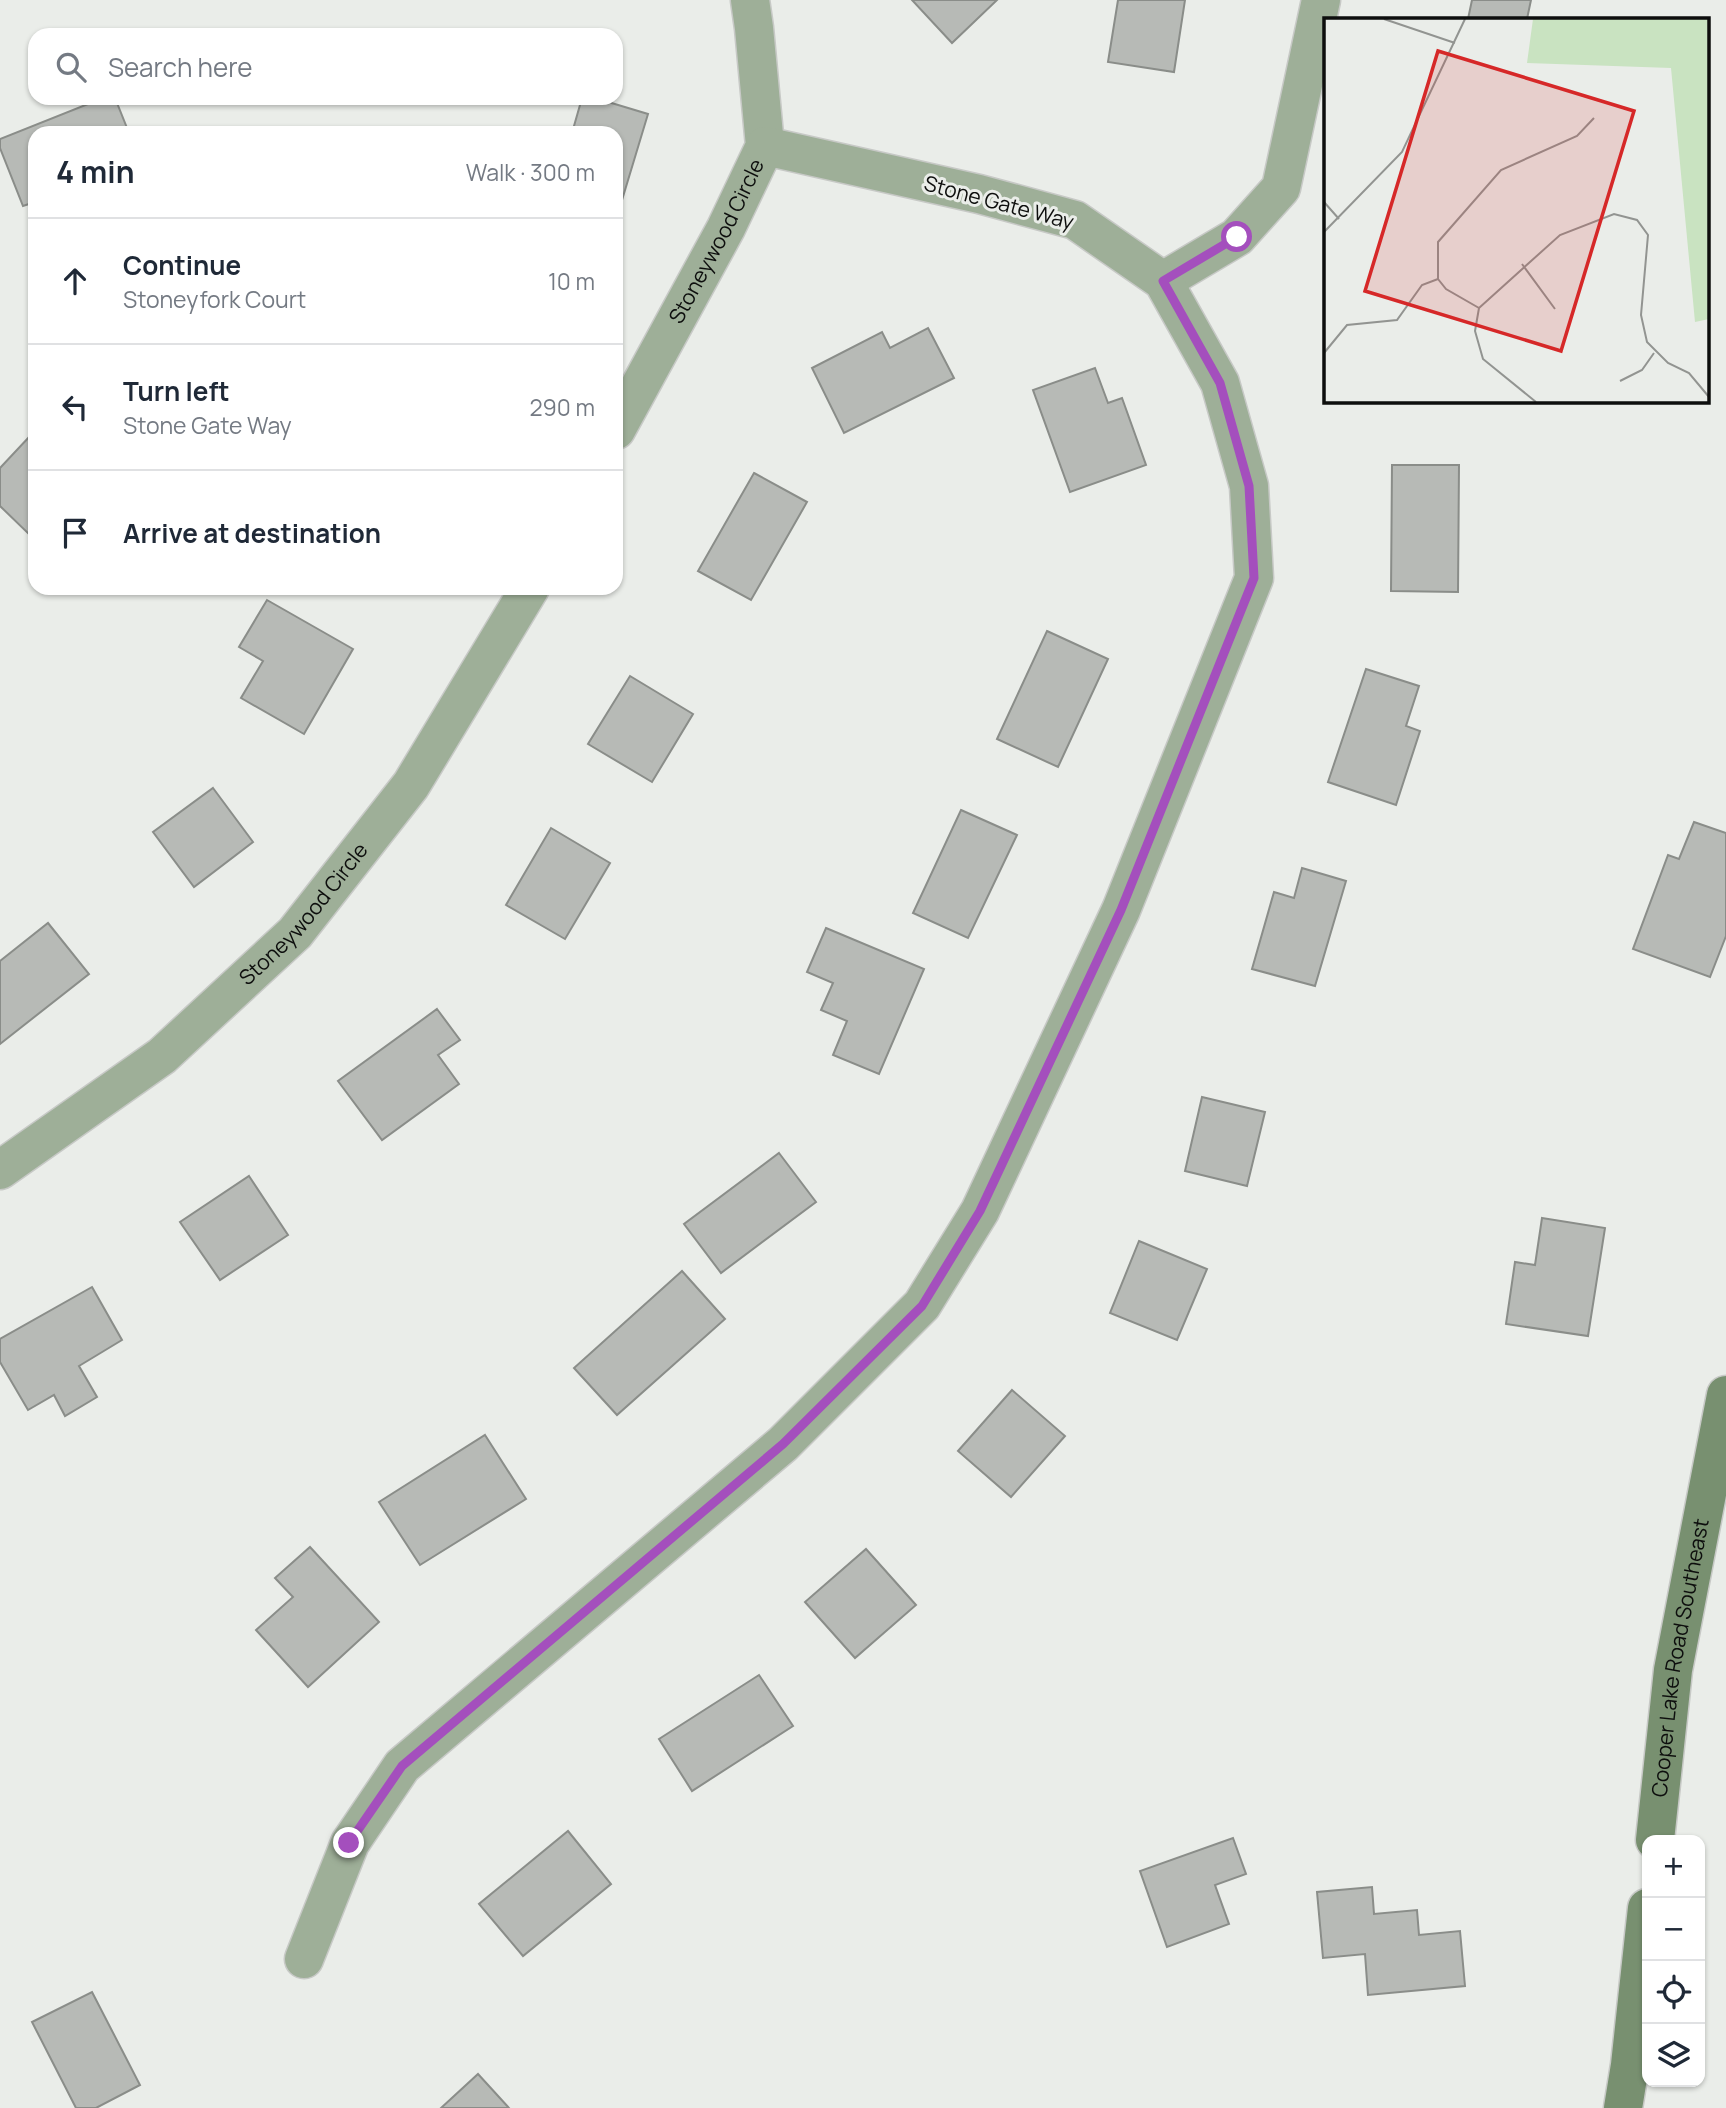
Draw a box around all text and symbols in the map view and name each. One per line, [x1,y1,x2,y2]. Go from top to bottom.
inset map [1324,18,1708,402]
search box [28,28,623,105]
icon: search [52,48,90,86]
text: Search here [108,49,253,85]
text: 4 min [56,151,134,192]
street label: Stoneywood Circle [662,154,770,328]
text: Walk · 300 m [466,156,595,188]
street label: Stone Gate Way [921,169,1077,235]
route start [1221,221,1252,252]
text: Continue [123,247,241,283]
icon: ahead [56,262,94,300]
text: 10 m [548,265,595,297]
text: Stoneyfork Court [123,283,306,315]
text: Turn left [123,373,230,409]
icon: left [56,388,94,426]
text: 290 m [529,391,595,423]
text: Stone Gate Way [123,409,292,441]
icon: arrive [56,514,94,552]
text: Arrive at destination [123,515,381,551]
street label: Stoneywood Circle [233,837,374,991]
street label: Cooper Lake Road Southeast [1645,1516,1715,1798]
route end [333,1827,364,1858]
map controls [1642,1835,1705,2087]
button: + [1642,1835,1705,1898]
button: − [1642,1898,1705,1961]
button: locate [1642,1961,1705,2024]
button: layers [1642,2024,1705,2087]

